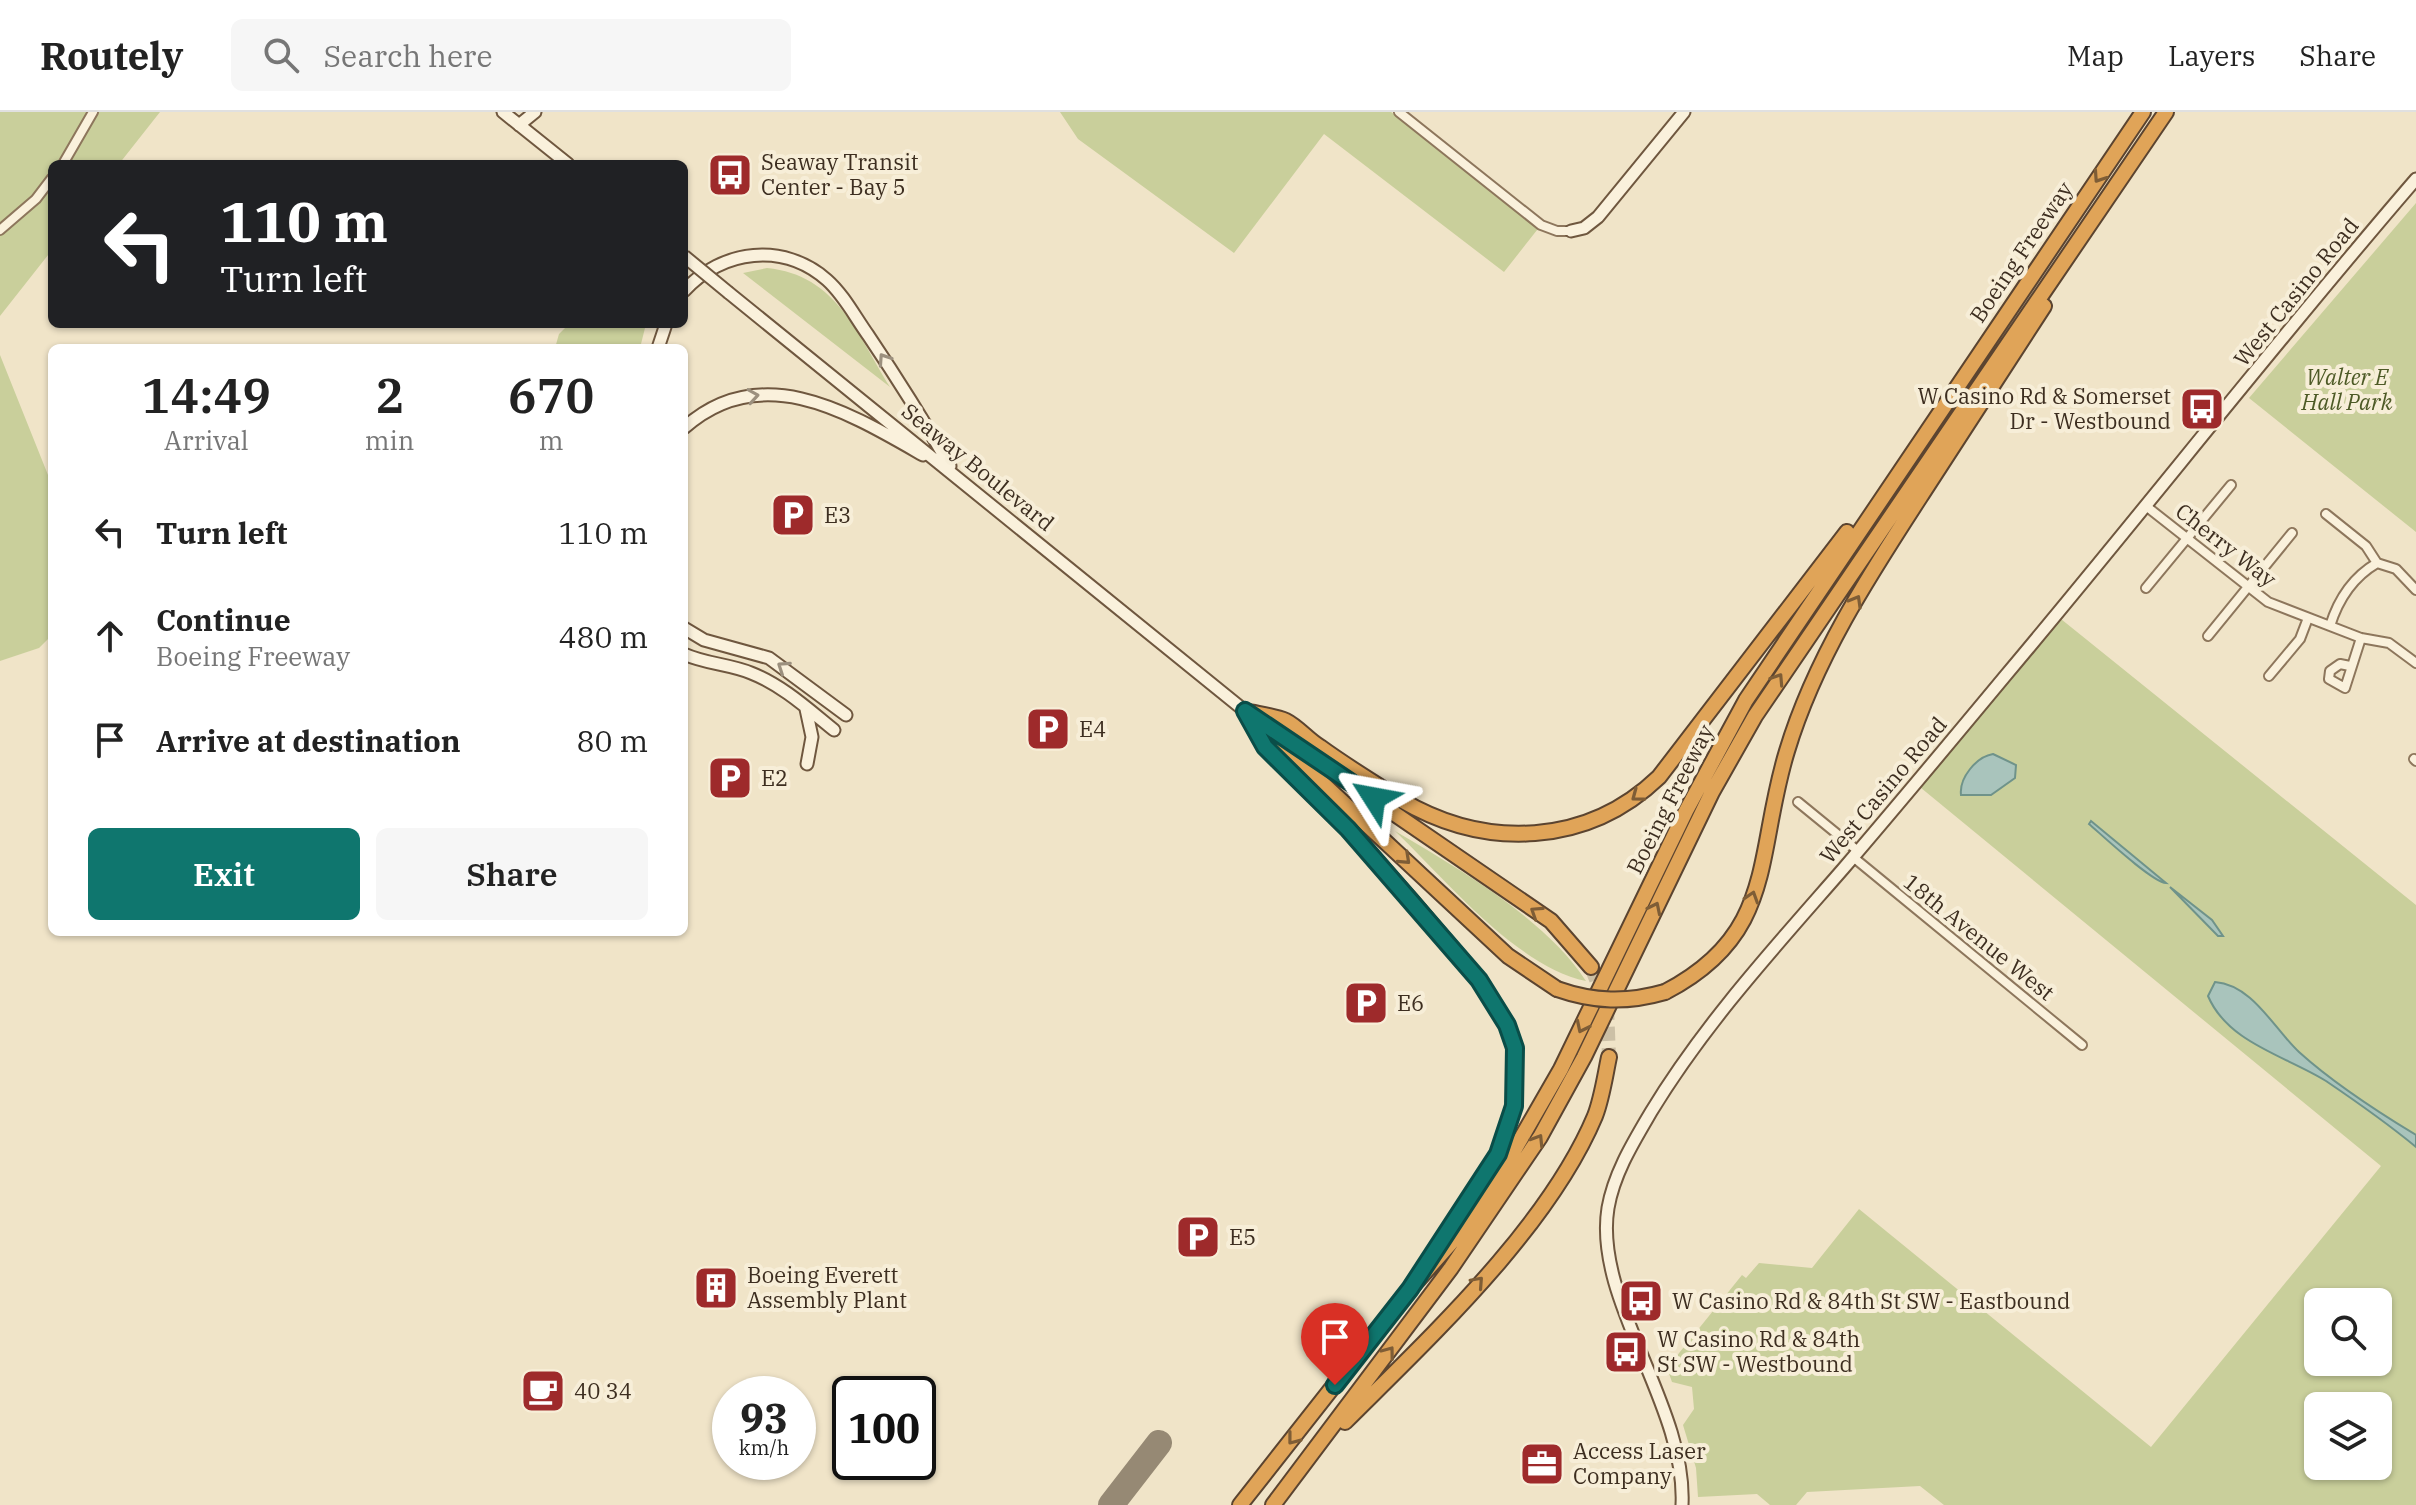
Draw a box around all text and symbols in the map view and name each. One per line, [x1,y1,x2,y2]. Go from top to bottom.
search box [231,19,791,91]
text: Routely [40,31,183,80]
icon: search [259,33,303,77]
text: Search here [323,36,492,75]
text: Map [2067,37,2124,74]
text: Layers [2168,37,2255,74]
text: Share [2299,37,2376,74]
place label: Seaway Transit Center - Bay 5 [761,147,919,201]
bus stop icon: Seaway Transit Center - Bay 5 [706,151,754,199]
one-way arrow [2094,168,2109,182]
street label: Boeing Freeway [1963,175,2079,328]
text: 110 m [220,185,388,257]
icon: left [88,192,192,296]
street label: West Casino Road [2227,211,2365,372]
text: Turn left [220,255,367,302]
one-way arrow [879,354,894,368]
park label: Walter E Hall Park [2301,362,2393,416]
text: 14:49 [142,364,271,426]
text: 2 [375,364,404,426]
text: 670 [508,364,594,426]
place label: W Casino Rd & Somerset Dr - Westbound [1917,381,2171,435]
bus stop icon: W Casino Rd & Somerset Dr - Westbound [2178,385,2226,433]
one-way arrow [747,388,760,405]
street label: Seaway Boulevard [896,396,1061,537]
text: Arrival [164,423,249,457]
text: min [365,423,414,457]
text: m [539,423,564,457]
parking icon: E3 [769,491,817,539]
street label: Cherry Way [2170,496,2283,593]
place label: E3 [824,500,851,529]
icon: left [88,510,132,554]
text: Turn left [156,513,288,552]
text: 110 m [558,513,648,552]
one-way arrow [1846,595,1862,610]
text: Continue [156,600,291,639]
icon: ahead [88,614,132,658]
text: 480 m [558,617,648,656]
text: Boeing Freeway [156,639,350,673]
one-way arrow [777,662,791,677]
one-way arrow [1768,673,1783,688]
parking icon: E4 [1024,705,1072,753]
street label: West Casino Road [1813,710,1953,869]
place label: E4 [1079,714,1106,743]
icon: arrive [88,718,132,762]
street label: Boeing Freeway [1619,719,1720,879]
text: Arrive at destination [156,721,461,760]
text: 80 m [576,721,648,760]
parking icon: E2 [706,754,754,802]
position arrow [1332,756,1416,840]
place label: E2 [761,763,788,792]
one-way arrow [1631,786,1646,800]
button: Exit [88,828,360,920]
button: Share [376,828,648,920]
one-way arrow [1395,850,1410,864]
street label: 18th Avenue West [1898,867,2061,1007]
one-way arrow [1743,891,1759,905]
one-way arrow [1645,901,1661,916]
one-way arrow [1531,907,1545,922]
parking icon: E6 [1342,979,1390,1027]
place label: E6 [1397,988,1424,1017]
one-way arrow [1576,1019,1592,1034]
one-way arrow [1528,1134,1544,1149]
parking icon: E5 [1174,1213,1222,1261]
place label: E5 [1229,1222,1256,1251]
place label: Boeing Everett Assembly Plant [747,1260,907,1314]
building icon: Boeing Everett Assembly Plant [692,1264,740,1312]
one-way arrow [1469,1276,1483,1291]
bus stop icon: W Casino Rd & 84th St SW - Eastbound [1617,1277,1665,1325]
place label: W Casino Rd & 84th St SW - Eastbound [1672,1286,2070,1315]
map controls [2304,1288,2392,1480]
button: search [2304,1288,2392,1376]
pin [1301,1303,1369,1385]
icon: arrive [1313,1315,1357,1359]
place label: W Casino Rd & 84th St SW - Westbound [1657,1324,1860,1378]
bus stop icon: W Casino Rd & 84th St SW - Westbound [1602,1328,1650,1376]
one-way arrow [1379,1346,1393,1361]
cafe icon: 40 34 [519,1367,567,1415]
place label: 40 34 [574,1376,632,1405]
speed limit sign: 100 [832,1376,936,1480]
text: 93 [740,1392,788,1444]
button: layers [2304,1392,2392,1480]
one-way arrow [1288,1430,1302,1445]
text: km/h [739,1434,789,1461]
place label: Access Laser Company [1573,1436,1706,1490]
office icon: Access Laser Company [1518,1440,1566,1488]

